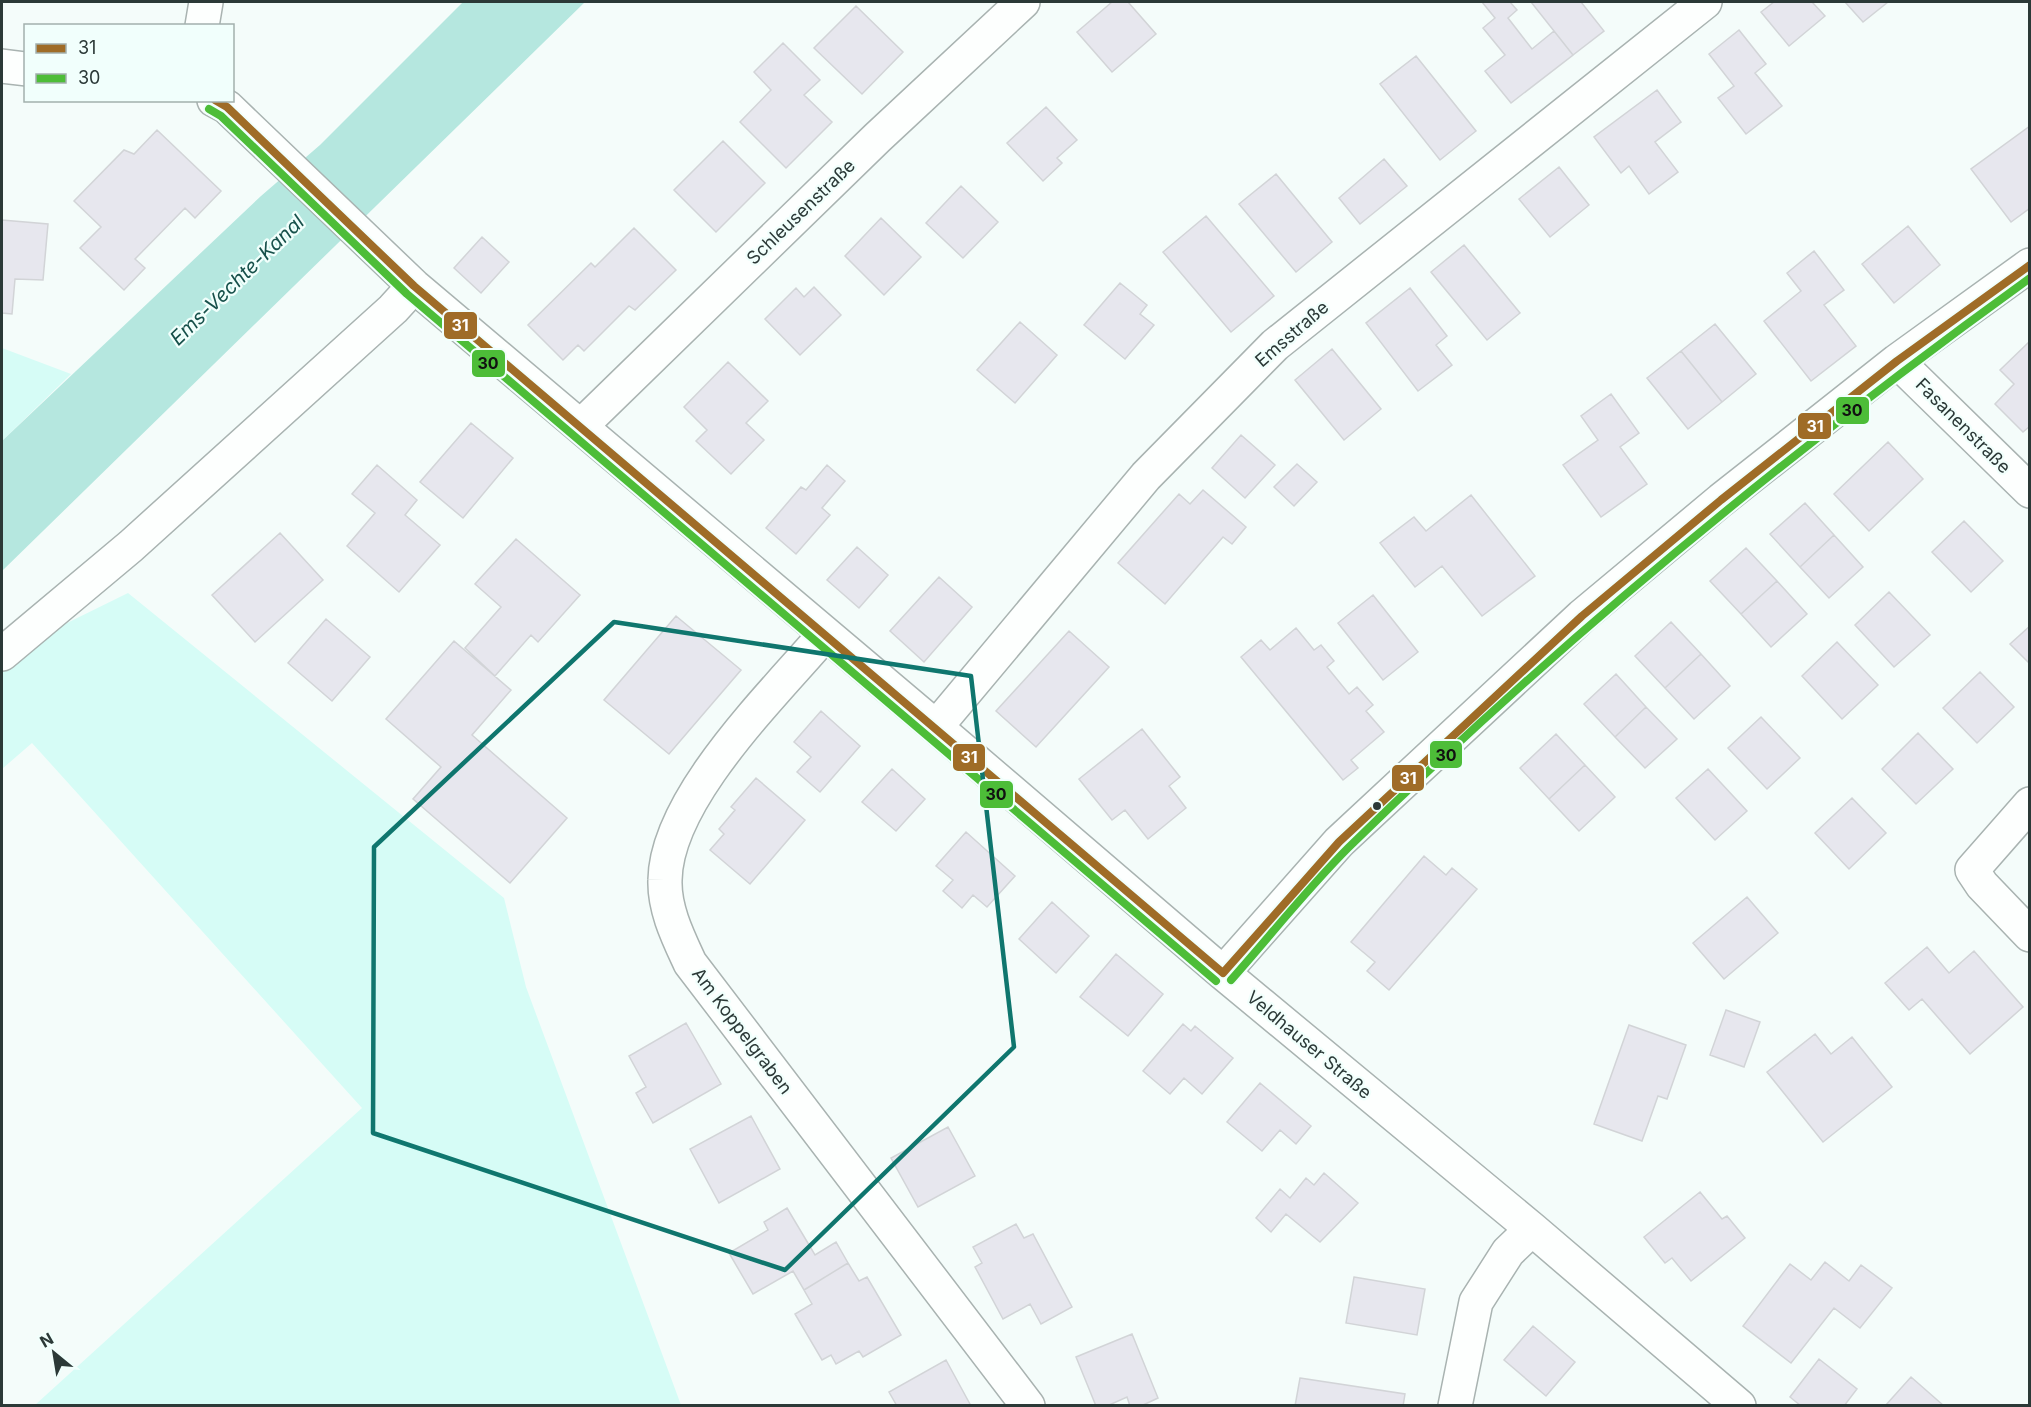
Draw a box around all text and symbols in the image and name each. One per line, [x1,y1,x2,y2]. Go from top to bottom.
legend [24,24,234,102]
text: 31 [78,37,96,58]
text: 30 [78,67,100,88]
street label: Schleusenstraße [742,155,859,269]
water label: Ems-Vechte-Kanal [165,210,309,350]
street label: Emsstraße [1251,296,1333,371]
line badge: 31 [443,311,478,340]
text: 31 [451,315,469,335]
line badge: 30 [471,349,506,378]
text: 30 [477,353,499,373]
street label: Fasanenstraße [1912,374,2015,477]
line badge: 30 [1835,396,1870,425]
text: 30 [1841,400,1863,420]
line badge: 31 [1797,412,1832,440]
text: 31 [1806,416,1824,436]
line badge: 30 [1429,740,1463,769]
line badge: 31 [952,743,986,772]
text: 30 [1435,745,1457,765]
text: 31 [960,747,978,767]
line badge: 31 [1391,764,1425,792]
text: 31 [1399,768,1417,788]
line badge: 30 [979,780,1014,809]
text: 30 [985,784,1007,804]
unlabelled marker [1371,800,1383,812]
street label: Am Koppelgraben [688,964,797,1098]
street label: Veldhauser Straße [1243,986,1376,1103]
north arrow [24,1323,84,1383]
text: N [36,1328,57,1352]

